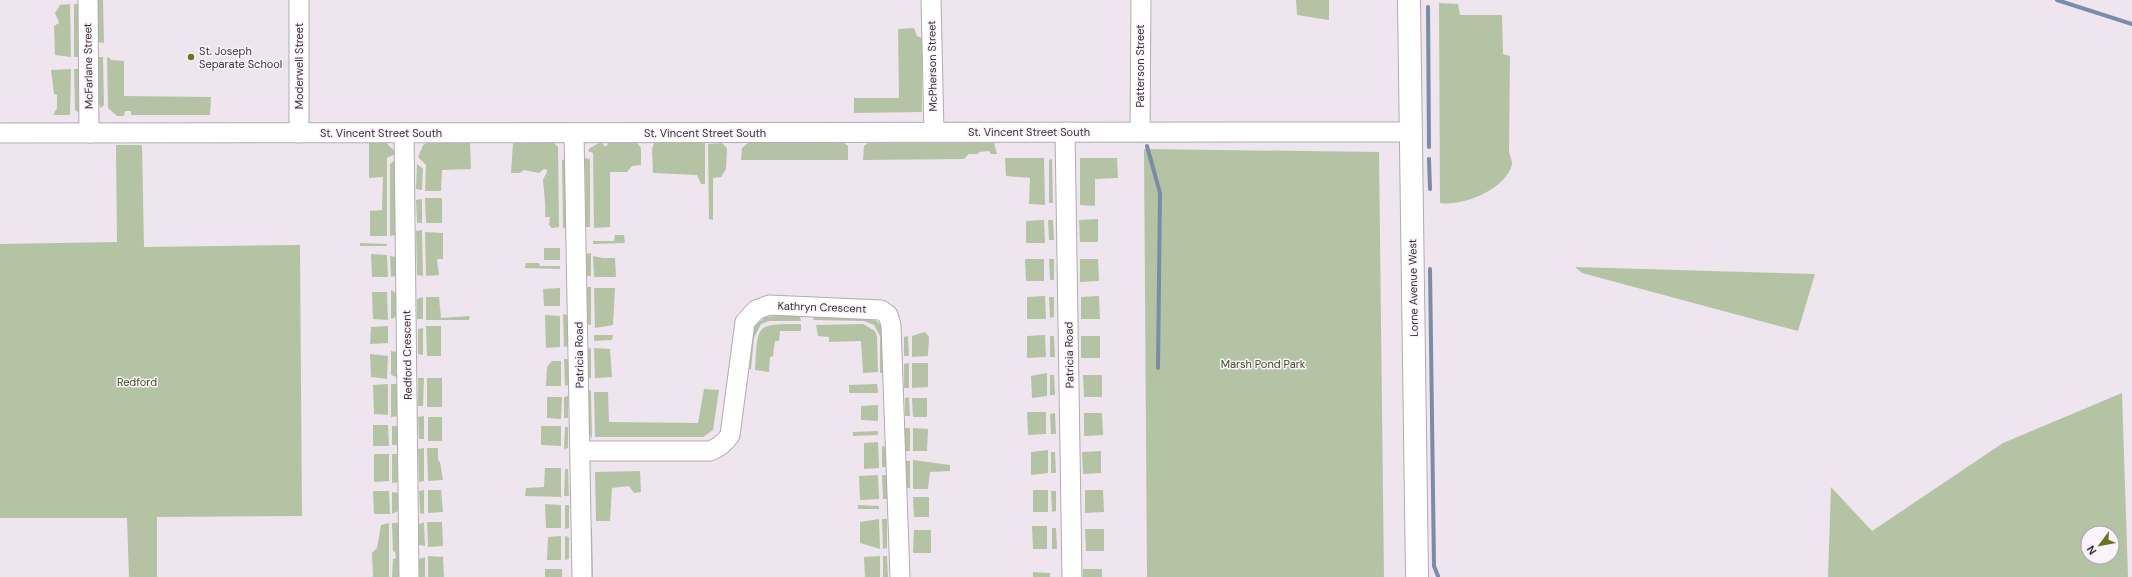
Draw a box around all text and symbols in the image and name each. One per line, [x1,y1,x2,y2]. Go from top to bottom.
street label: McPherson Street [924,20,940,112]
street label: McFarlane Street [80,23,96,109]
street label: Moderwell Street [292,23,306,109]
street label: Patterson Street [1133,24,1147,108]
place label: St. Joseph Separate School [199,44,282,71]
marker: St. Joseph Separate School [186,52,196,62]
street label: St. Vincent Street South [968,125,1090,139]
street label: St. Vincent Street South [320,126,442,140]
street label: St. Vincent Street South [644,126,766,140]
street label: Lorne Avenue West [1405,239,1421,337]
street label: Kathryn Crescent [777,298,867,316]
street label: Redford Crescent [399,310,415,400]
street label: Patricia Road [571,322,587,388]
street label: Patricia Road [1061,322,1077,388]
park label: Marsh Pond Park [1221,357,1306,371]
park label: Redford [117,375,157,389]
north arrow [2080,525,2120,565]
text: N [2083,543,2100,557]

